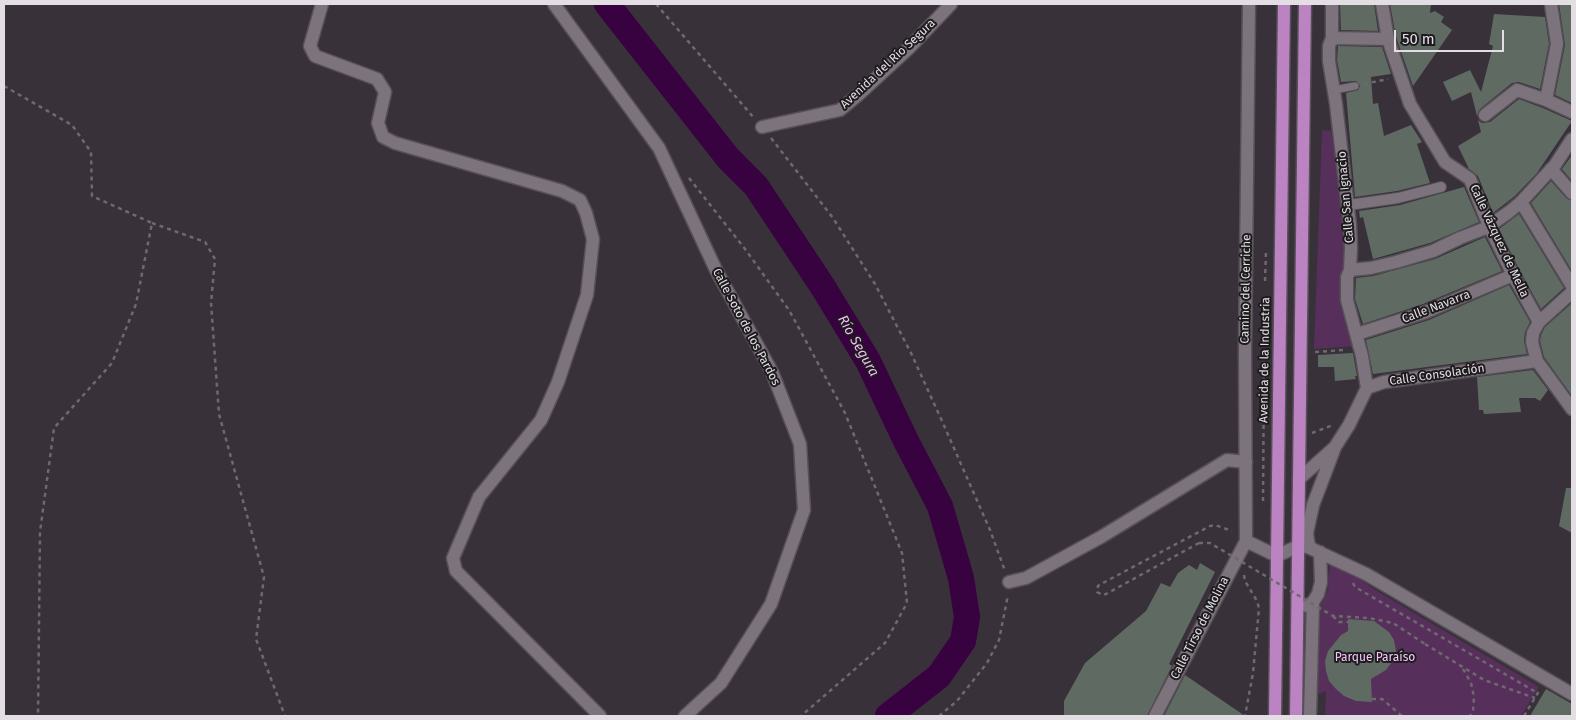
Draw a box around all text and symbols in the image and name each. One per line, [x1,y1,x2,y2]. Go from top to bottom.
street label: Avenida del Río Segura [837,16,939,112]
scale bar [1396,20,1506,52]
text: 50 m [1402,30,1435,48]
street label: Calle San Ignacio [1335,150,1357,244]
street label: Calle Vázquez de Mella [1467,182,1531,300]
street label: Camino del Cerriche [1238,234,1254,344]
street label: Calle Soto de los Pardos [709,266,783,388]
street label: Calle Navarra [1400,287,1472,327]
street label: Avenida de la Industria [1257,297,1273,423]
water label: Río Segura [834,312,882,380]
street label: Calle Consolación [1388,361,1486,389]
street label: Calle Tirso de Molina [1168,574,1232,682]
park label: Parque Paraíso [1335,651,1415,665]

